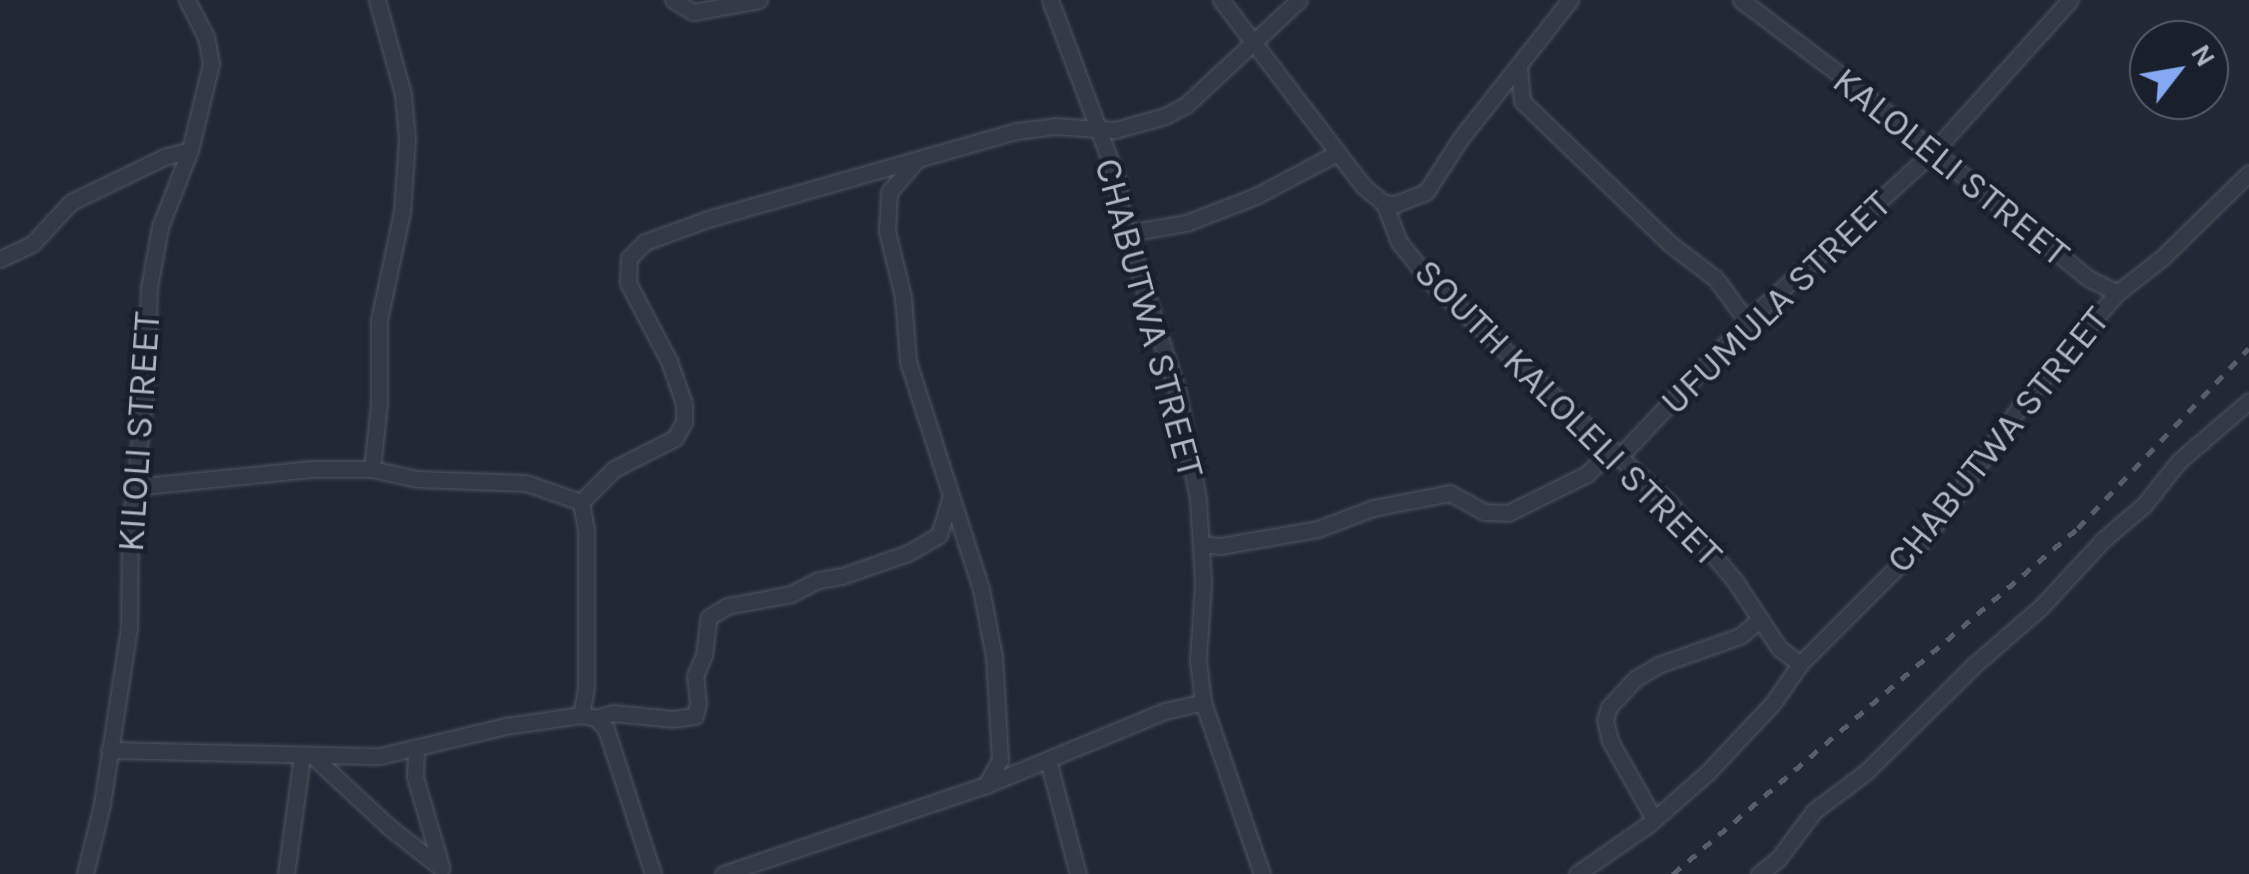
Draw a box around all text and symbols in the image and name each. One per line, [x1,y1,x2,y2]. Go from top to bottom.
north arrow [2129,20,2229,120]
text: N [2184,38,2223,72]
street label: KALOLELI STREET [1824,58,2078,276]
street label: CHABUTWA STREET [1084,153,1214,483]
street label: UFUMULA STREET [1651,182,1901,424]
street label: SOUTH KALOLELI STREET [1405,250,1731,576]
street label: CHABUTWA STREET [1877,298,2119,582]
street label: KILOLI STREET [108,310,170,554]

